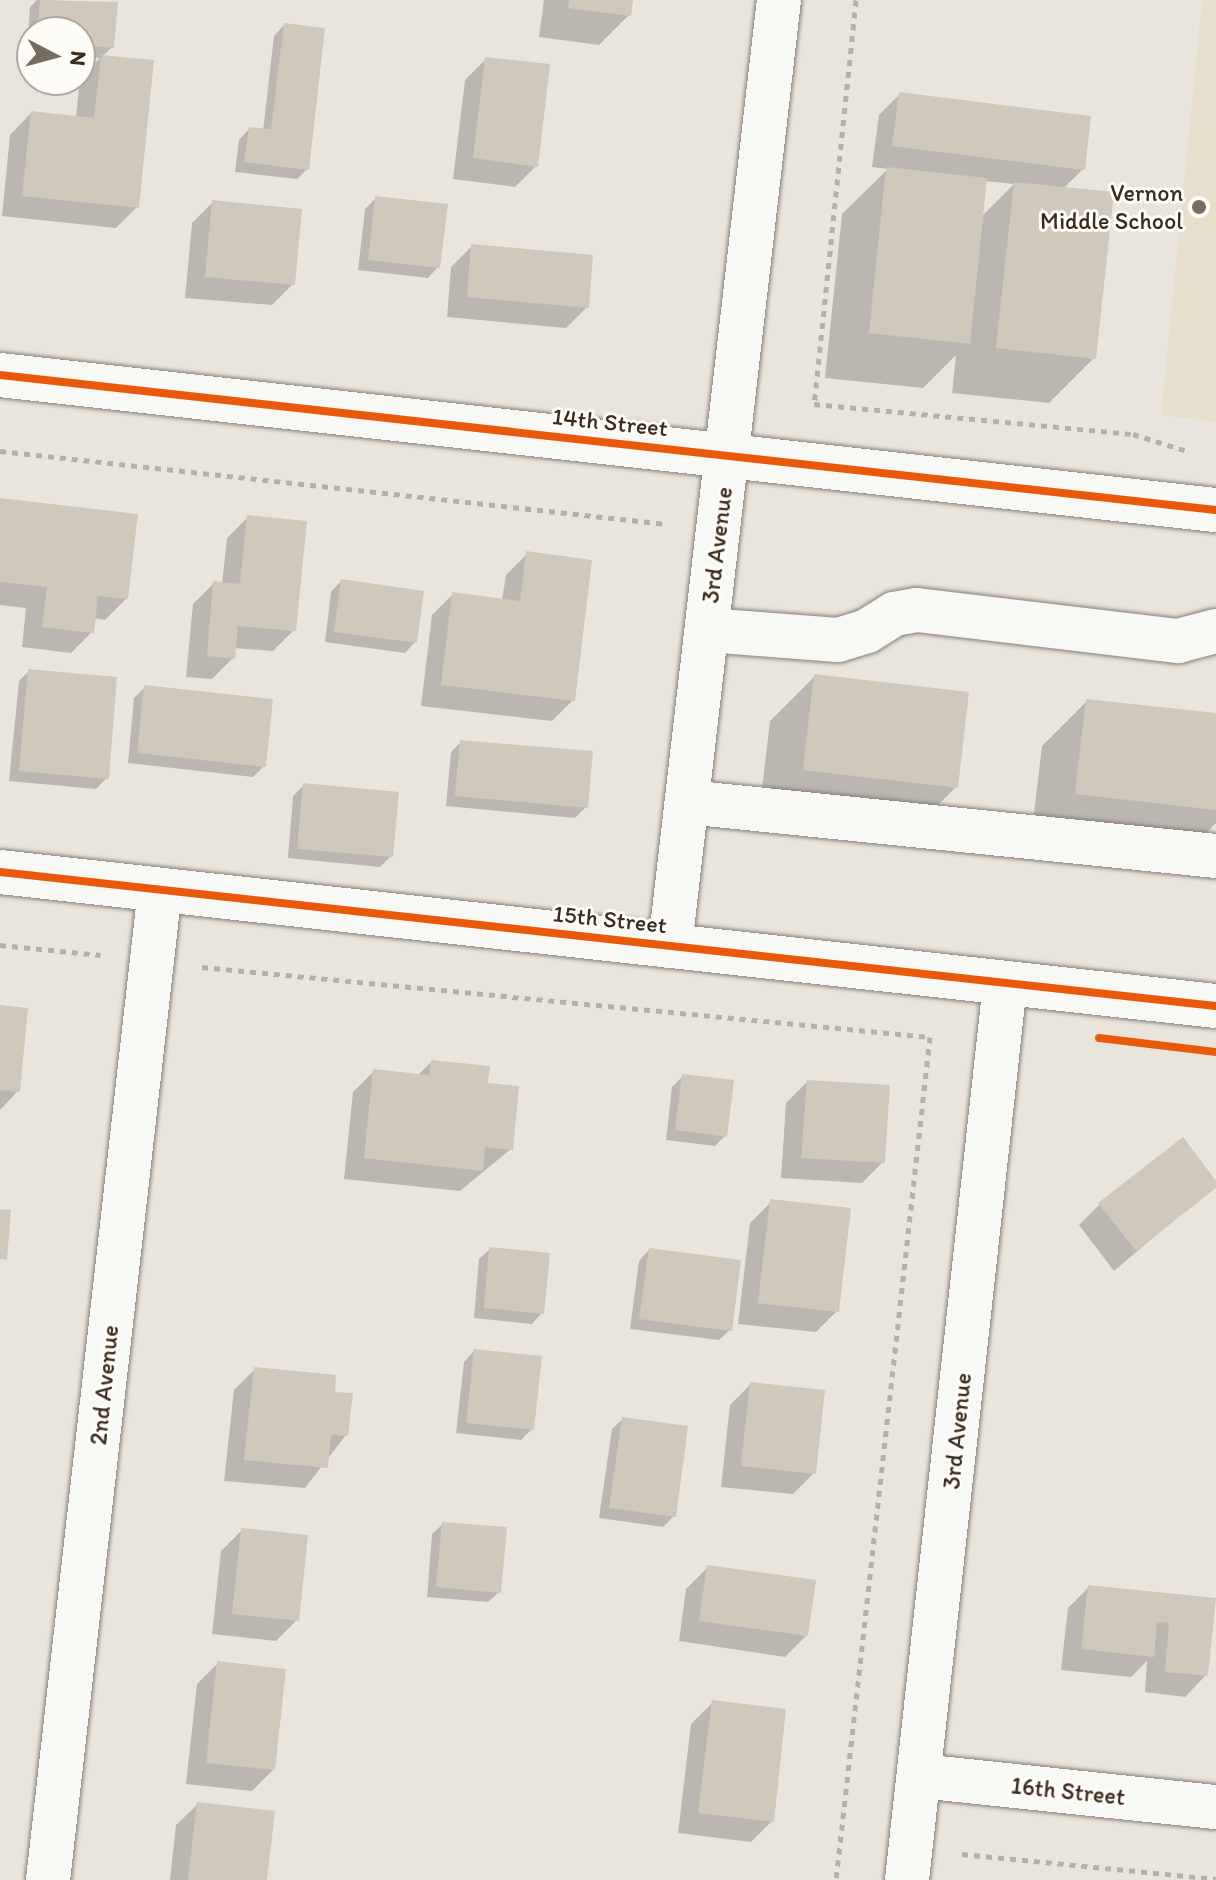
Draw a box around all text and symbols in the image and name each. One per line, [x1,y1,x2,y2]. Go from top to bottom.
north arrow [16,16,96,96]
text: N [64,50,93,67]
place label: Vernon Middle School [1040,179,1183,235]
marker: Vernon Middle School [1190,198,1208,216]
street label: 14th Street [551,402,669,442]
street label: 3rd Avenue [696,486,738,604]
street label: 15th Street [552,899,668,939]
street label: 2nd Avenue [83,1324,125,1446]
street label: 3rd Avenue [937,1372,977,1490]
street label: 16th Street [1010,1771,1126,1811]

